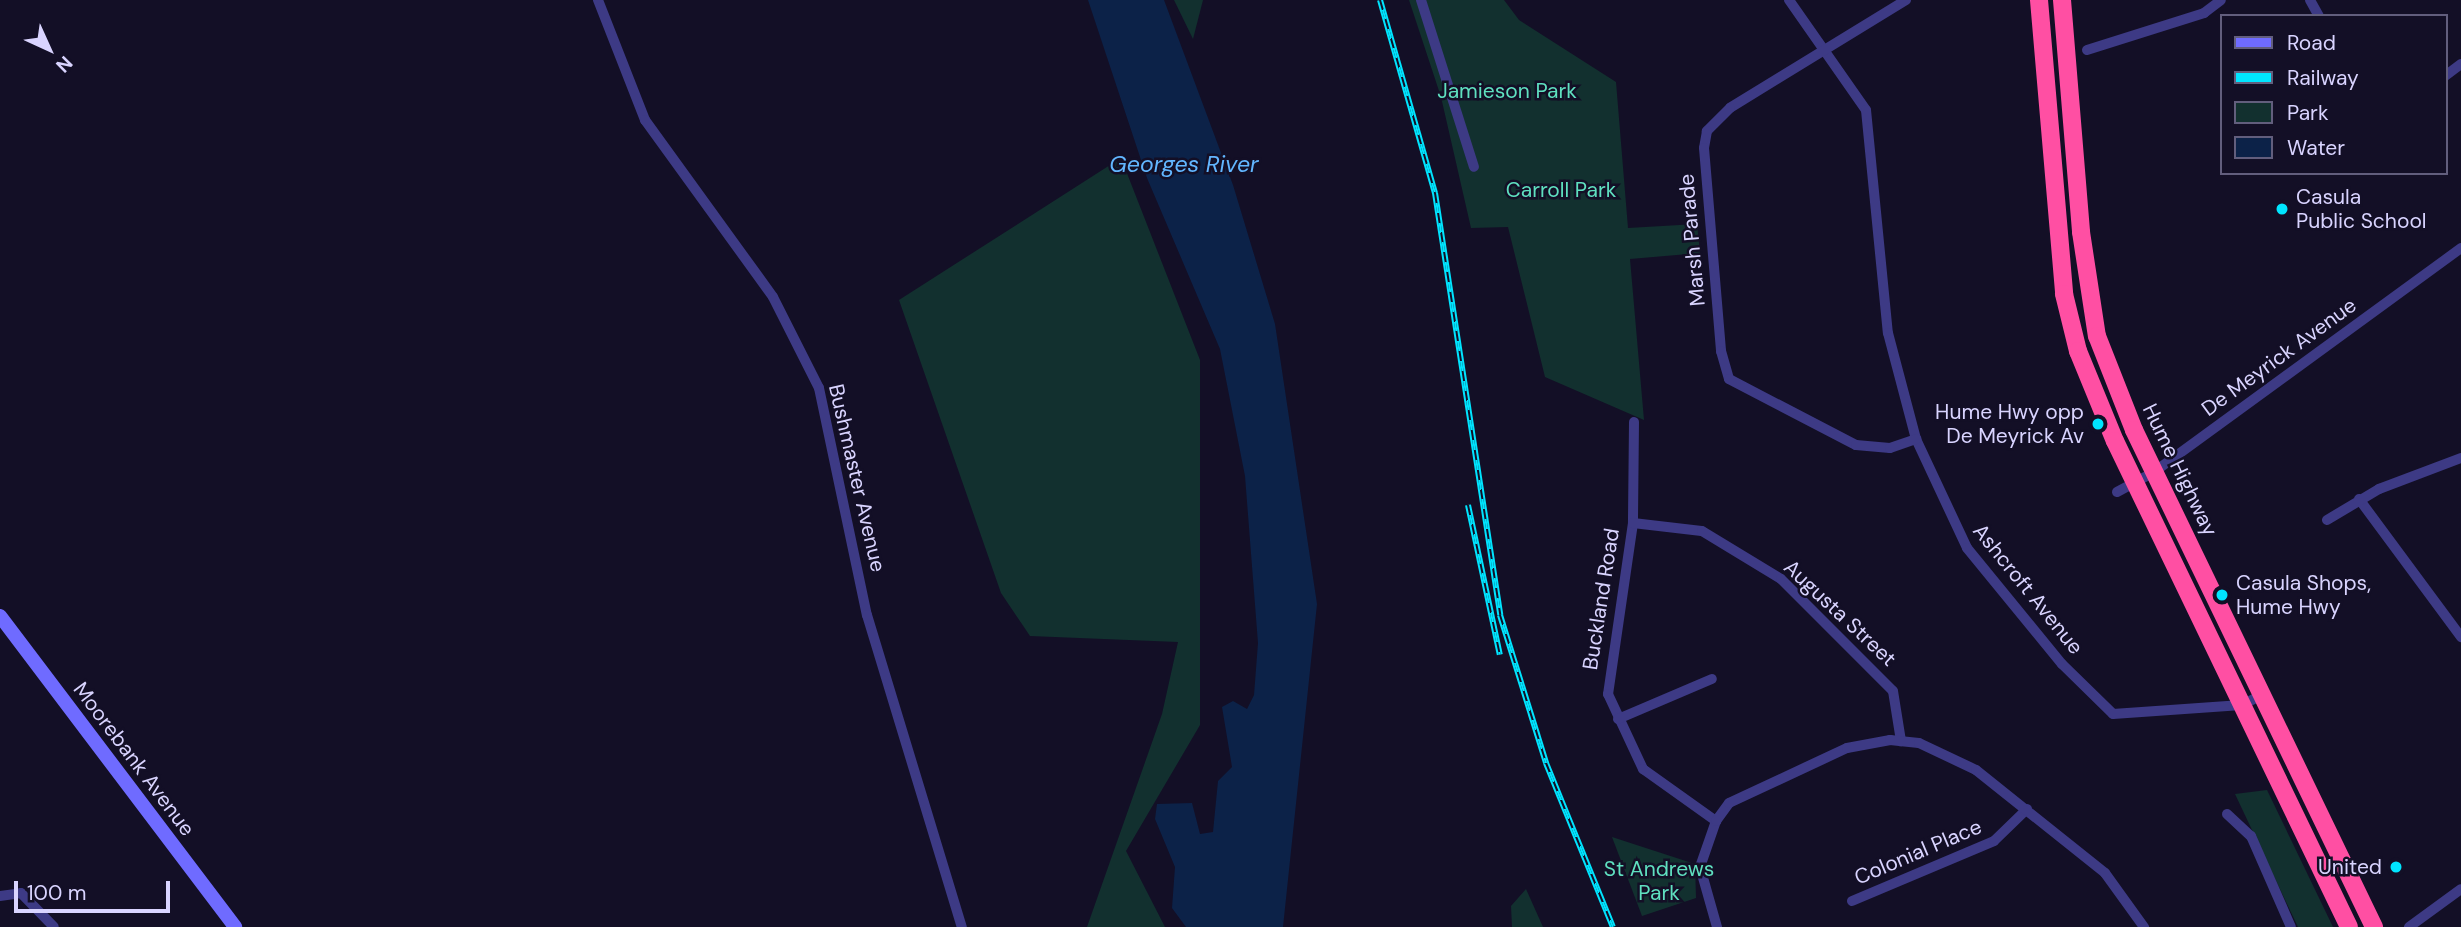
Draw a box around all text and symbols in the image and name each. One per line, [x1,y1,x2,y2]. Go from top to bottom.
north arrow [14,14,84,84]
legend [2220,14,2447,175]
text: Road [2287,29,2336,57]
text: N [50,50,78,78]
text: Railway [2287,64,2359,92]
park label: Jamieson Park [1437,78,1577,104]
text: Park [2287,99,2328,127]
text: Water [2287,134,2345,162]
water label: Georges River [1109,150,1259,178]
street label: Marsh Parade [1674,173,1710,307]
park label: Carroll Park [1506,177,1616,203]
place label: Casula Public School [2296,184,2427,234]
marker: Casula Public School [2274,201,2290,217]
street label: De Meyrick Avenue [2197,292,2361,422]
street label: Bushmaster Avenue [823,382,891,574]
place label: Hume Hwy opp De Meyrick Av [1935,399,2084,449]
street label: Hume Highway [2137,400,2223,540]
marker: Hume Hwy opp De Meyrick Av [2090,416,2106,432]
street label: Ashcroft Avenue [1968,519,2088,659]
street label: Buckland Road [1577,526,1625,672]
street label: Augusta Street [1779,555,1901,671]
place label: Casula Shops, Hume Hwy [2236,570,2371,620]
marker: Casula Shops, Hume Hwy [2214,587,2230,603]
street label: Moorebank Avenue [68,677,200,841]
street label: Colonial Place [1851,814,1985,890]
place label: United [2318,854,2382,880]
park label: St Andrews Park [1604,856,1714,906]
marker: United [2388,859,2404,875]
scale bar [18,867,173,911]
text: 100 m [27,879,87,907]

